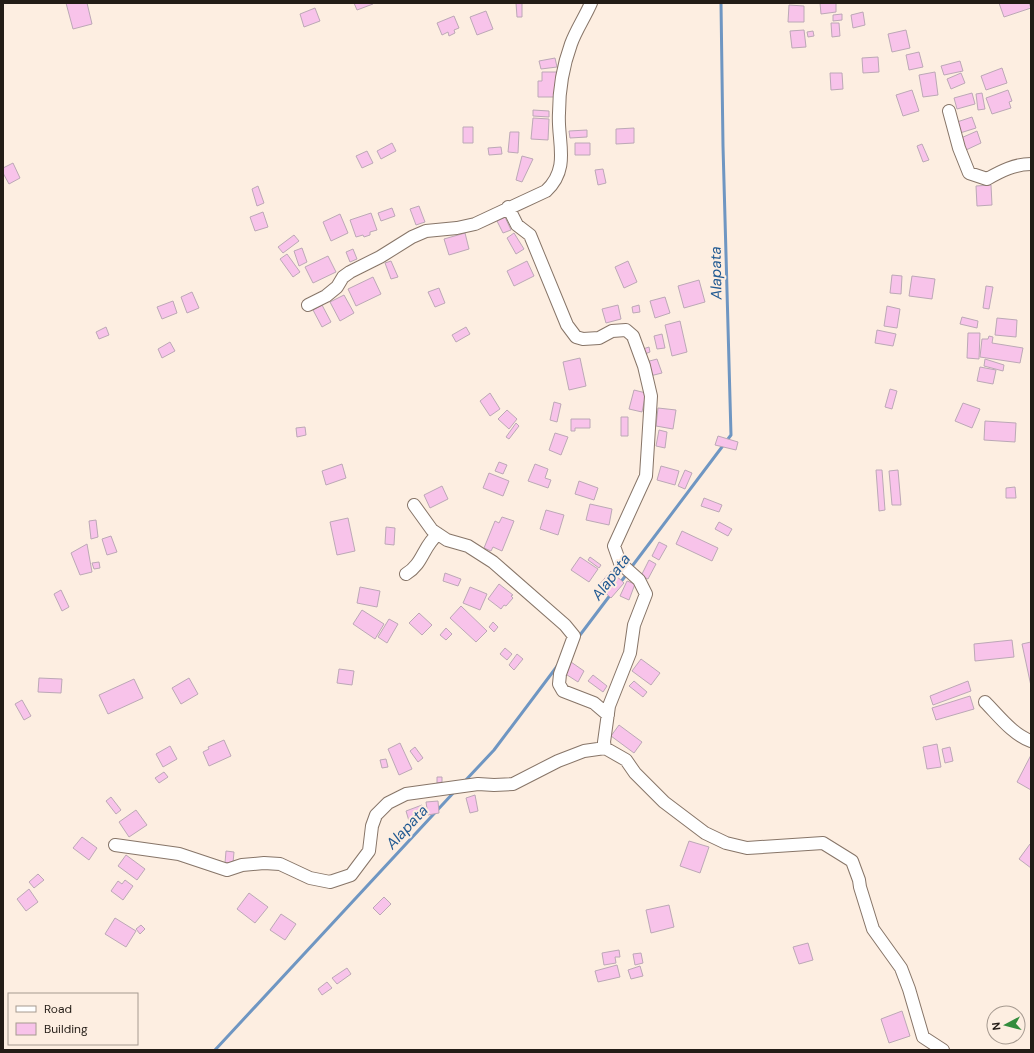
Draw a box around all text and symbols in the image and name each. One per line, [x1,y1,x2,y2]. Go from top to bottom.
water label: Alapata [706,246,726,301]
water label: Alapata [586,550,635,605]
water label: Alapata [381,801,432,854]
legend [8,993,138,1045]
text: Road [44,1001,72,1017]
north arrow [986,1005,1026,1045]
text: Building [44,1021,88,1037]
text: N [989,1021,1004,1031]

